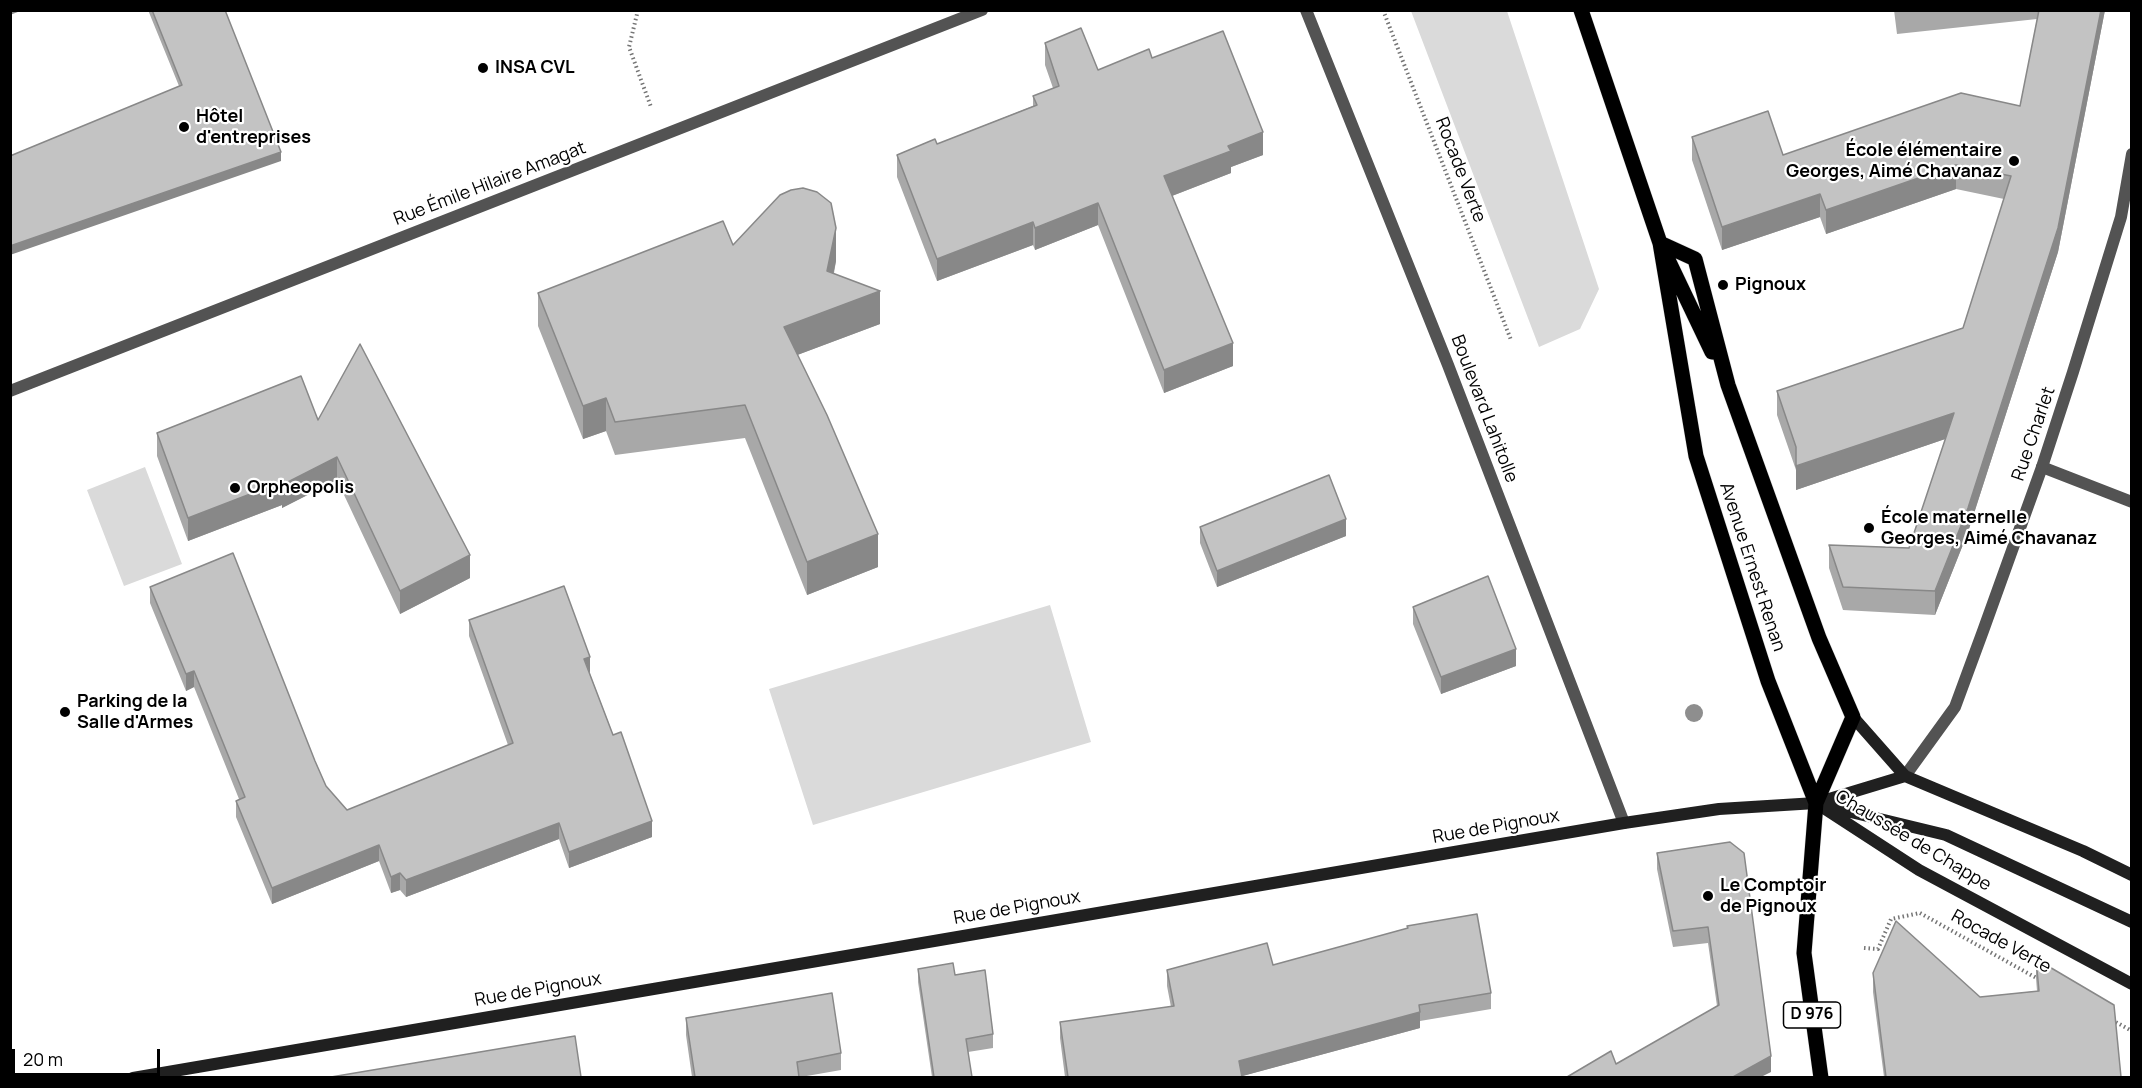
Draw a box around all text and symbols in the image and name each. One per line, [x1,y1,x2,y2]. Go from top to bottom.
place label: INSA CVL [495,57,575,79]
marker: INSA CVL [476,61,490,75]
place label: Hôtel d'entreprises [196,106,311,148]
street label: Rocade Verte [1430,114,1490,226]
marker: Hôtel d'entreprises [177,120,191,134]
street label: Rue Émile Hilaire Amagat [391,137,589,231]
place label: École élémentaire Georges, Aimé Chavanaz [1786,140,2002,182]
marker: École élémentaire Georges, Aimé Chavanaz [2007,154,2021,168]
place label: Pignoux [1735,274,1806,296]
marker: Pignoux [1716,278,1730,292]
street label: Boulevard Lahitolle [1446,332,1522,486]
street label: Rue Charlet [2008,384,2060,484]
place label: Orpheopolis [247,477,354,499]
street label: Avenue Ernest Renan [1714,480,1790,654]
marker: Orpheopolis [228,481,242,495]
place label: École maternelle Georges, Aimé Chavanaz [1881,507,2097,550]
marker: École maternelle Georges, Aimé Chavanaz [1862,521,1876,535]
place label: Parking de la Salle d'Armes [77,691,193,734]
marker: Parking de la Salle d'Armes [58,705,72,719]
street label: Chaussée de Chappe [1831,786,1995,896]
street label: Rue de Pignoux [1431,805,1561,849]
place label: Le Comptoir de Pignoux [1720,875,1826,918]
street label: Rue de Pignoux [952,886,1082,930]
marker: Le Comptoir de Pignoux [1701,889,1715,903]
street label: Rocade Verte [1947,906,2055,978]
street label: Rue de Pignoux [473,968,603,1012]
road number: D 976 [1784,1002,1840,1028]
scale bar [15,1037,164,1075]
text: 20 m [23,1047,63,1071]

